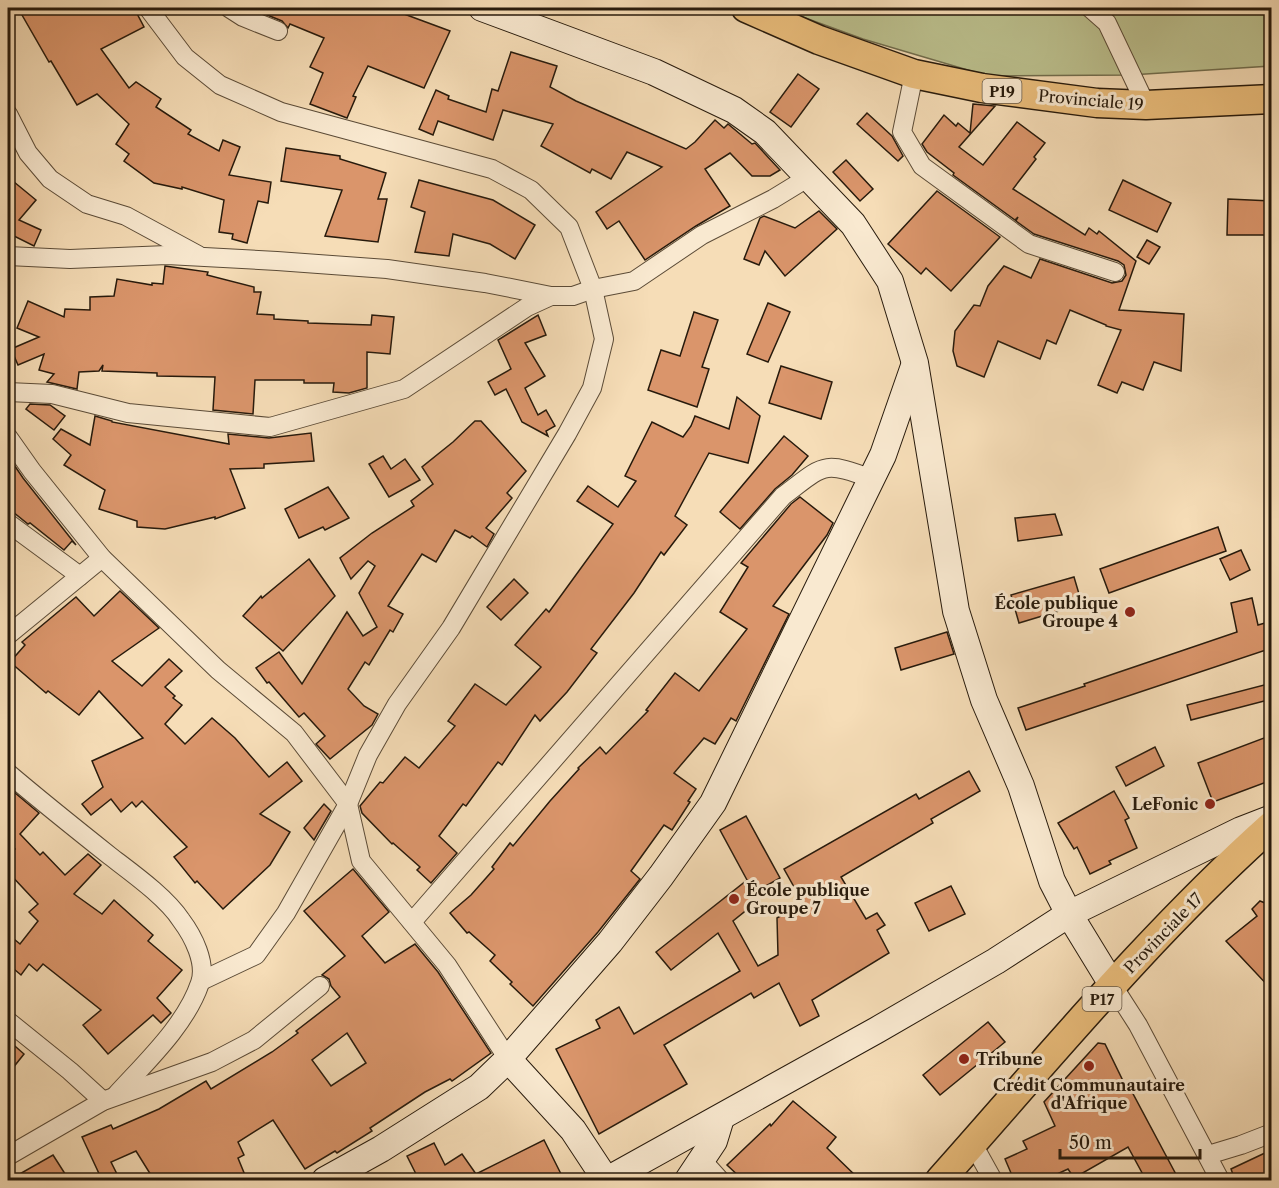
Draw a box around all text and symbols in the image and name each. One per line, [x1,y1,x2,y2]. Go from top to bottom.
road number: P19 [982,79,1022,103]
street label: Provinciale 19 [1037,85,1145,115]
place label: École publique Groupe 4 [994,593,1118,631]
marker: École publique Groupe 4 [1123,605,1137,619]
place label: LeFonic [1132,794,1198,814]
marker: LeFonic [1203,797,1217,811]
place label: École publique Groupe 7 [746,880,870,918]
street label: Provinciale 17 [1120,888,1206,977]
marker: École publique Groupe 7 [727,892,741,906]
road number: P17 [1082,987,1122,1011]
place label: Tribune [976,1049,1043,1069]
marker: Tribune [957,1052,971,1066]
marker: Crédit Communautaire d'Afrique [1082,1059,1096,1073]
place label: Crédit Communautaire d'Afrique [993,1075,1185,1113]
scale bar [1060,1122,1200,1160]
text: 50 m [1069,1132,1112,1154]

